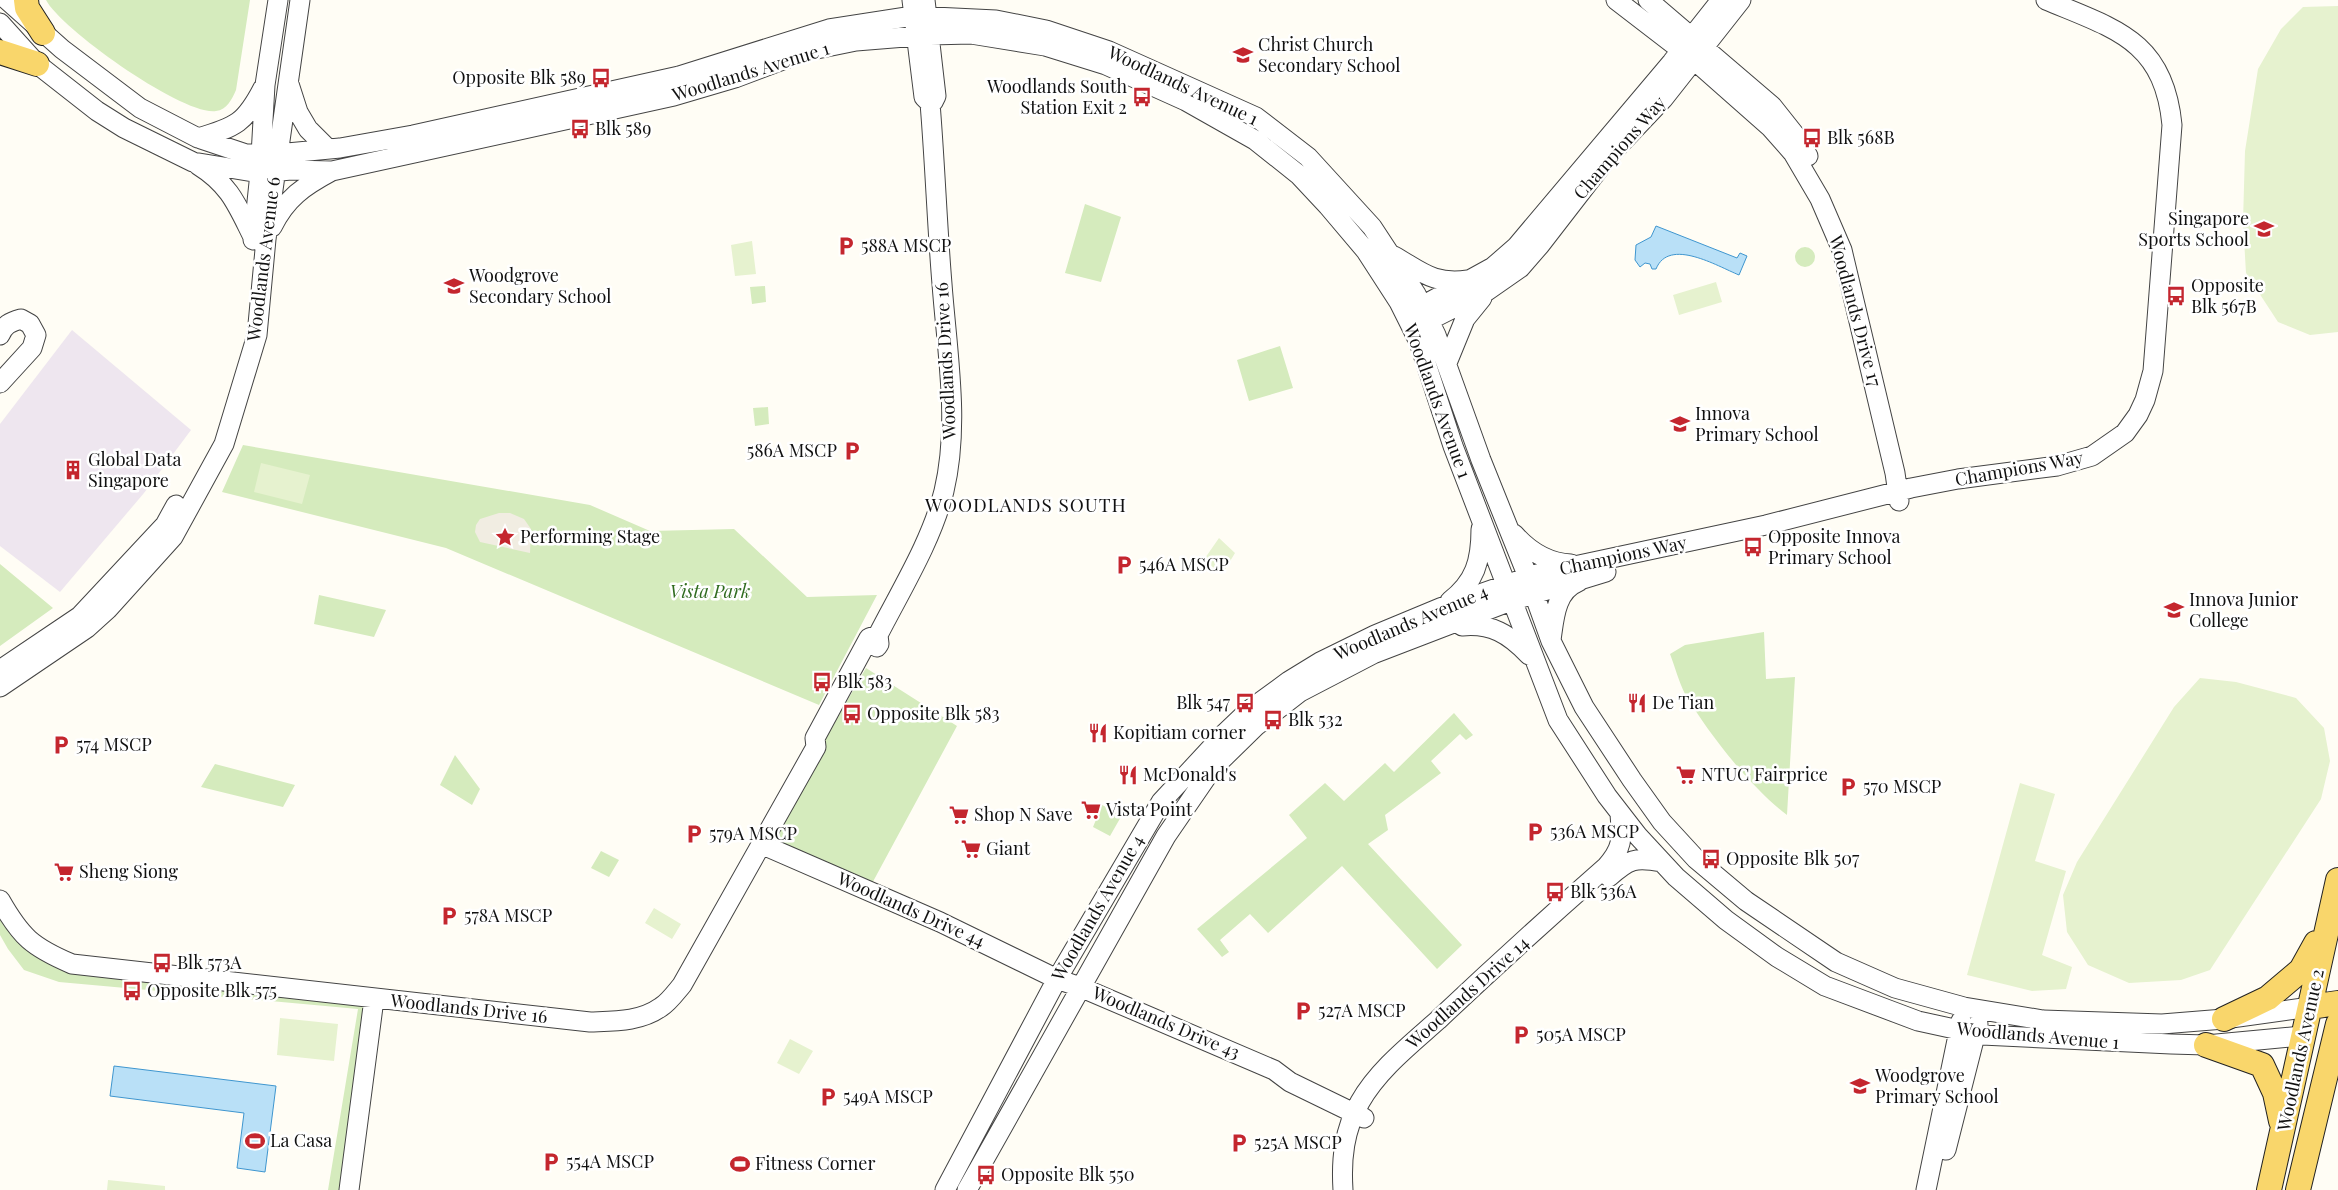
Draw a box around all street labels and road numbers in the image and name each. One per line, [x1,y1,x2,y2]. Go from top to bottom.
street label: Woodlands Avenue 1 [668,36,832,107]
street label: Woodlands Avenue 1 [1104,39,1263,131]
street label: Champions Way [1568,91,1671,204]
street label: Woodlands Avenue 6 [241,175,285,344]
street label: Woodlands Drive 17 [1824,232,1888,390]
street label: Woodlands Drive 16 [929,282,961,441]
street label: Woodlands Avenue 1 [1398,319,1477,482]
street label: Champions Way [1953,445,2085,491]
street label: Champions Way [1557,530,1689,580]
street label: Woodlands Avenue 4 [1329,579,1491,666]
street label: Woodlands Avenue 4 [1045,830,1149,986]
street label: Woodlands Drive 44 [833,865,989,952]
street label: Woodlands Drive 14 [1400,931,1534,1054]
street label: Woodlands Avenue 2 [2271,967,2329,1134]
street label: Woodlands Drive 43 [1088,980,1244,1064]
street label: Woodlands Drive 16 [388,988,549,1028]
street label: Woodlands Avenue 1 [1955,1016,2121,1054]

